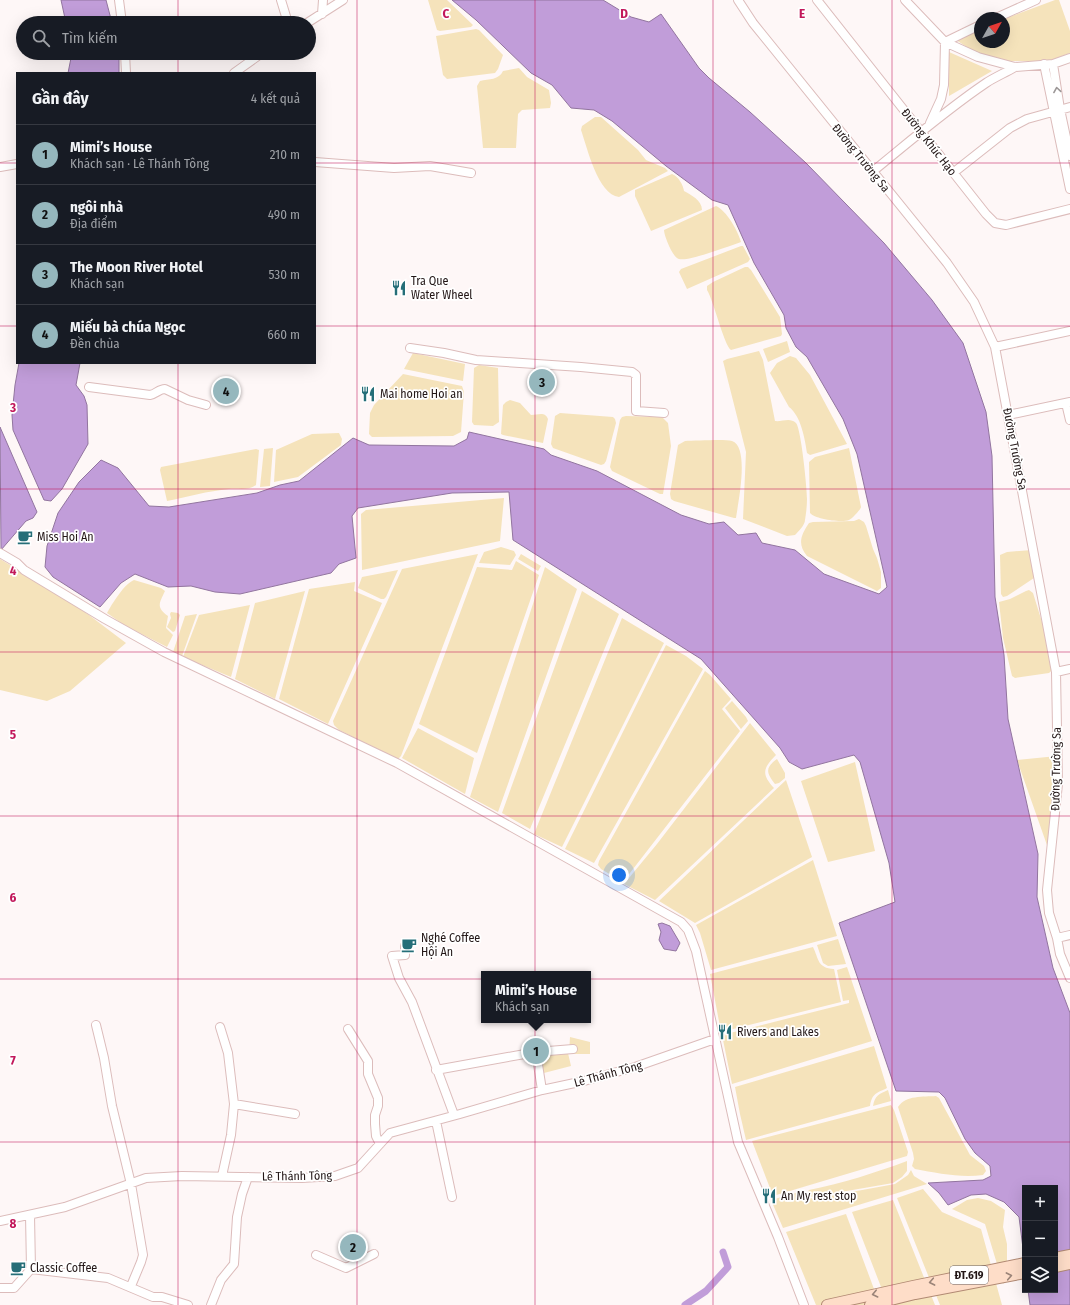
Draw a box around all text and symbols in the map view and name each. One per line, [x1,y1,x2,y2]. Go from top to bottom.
text: C [443,6,450,21]
text: D [620,6,628,21]
text: E [799,6,805,21]
north arrow [974,12,1010,48]
search box [16,16,316,60]
icon: search [30,27,52,49]
text: Tìm kiếm [62,29,118,47]
one-way arrow [1053,87,1062,93]
text: Gần đây [32,88,89,109]
text: 4 kết quả [251,91,300,106]
street label: Đường Khúc Hạo [898,106,960,178]
street label: Đường Trường Sa [829,121,893,195]
text: Mimi’s House [70,138,152,156]
text: 1 [42,147,48,162]
text: 210 m [270,147,300,162]
text: Khách sạn · Lê Thánh Tông [70,156,209,171]
text: ngôi nhà [70,198,123,216]
text: 2 [42,207,48,222]
text: 490 m [268,207,300,222]
text: Địa điểm [70,216,117,231]
text: The Moon River Hotel [70,258,203,276]
text: 3 [42,267,48,282]
text: 530 m [268,267,300,282]
place label: Tra Que Water Wheel [411,274,473,302]
text: Khách sạn [70,276,124,291]
restaurant icon: Tra Que Water Wheel [390,279,408,297]
text: Miếu bà chúa Ngọc [70,318,185,336]
text: 4 [42,327,48,342]
text: 660 m [267,327,300,342]
text: Đền chùa [70,336,120,351]
pin: 3 [529,367,555,397]
pin: 4 [213,376,239,406]
restaurant icon: Mai home Hoi an [359,385,377,403]
place label: Mai home Hoi an [380,387,463,401]
text: 3 [9,400,16,415]
street label: Đường Trường Sa [1000,407,1030,492]
cafe icon: Miss Hoi An [16,528,34,546]
place label: Miss Hoi An [37,530,94,544]
text: 4 [10,563,17,578]
text: 5 [10,727,16,742]
street label: Đường Trường Sa [1048,727,1064,811]
your location [609,865,629,885]
text: 6 [10,890,17,905]
place label: Nghé Coffee Hội An [421,931,480,959]
cafe icon: Nghé Coffee Hội An [400,936,418,954]
popup [481,971,591,1023]
text: Mimi’s House [495,981,577,999]
text: Khách sạn [495,999,549,1014]
restaurant icon: Rivers and Lakes [716,1023,734,1041]
place label: Rivers and Lakes [737,1025,819,1039]
pin: 1 [523,1036,549,1066]
text: 7 [10,1053,16,1068]
street label: Lê Thánh Tông [572,1058,644,1090]
street label: Lê Thánh Tông [262,1168,333,1184]
map controls [1022,1185,1058,1293]
button: + [1022,1185,1058,1221]
restaurant icon: An My rest stop [760,1187,778,1205]
place label: An My rest stop [781,1189,856,1203]
text: 8 [10,1216,17,1231]
button: − [1022,1221,1058,1257]
pin: 2 [340,1232,366,1262]
button: layers [1022,1257,1058,1293]
cafe icon: Classic Coffee [9,1259,27,1277]
place label: Classic Coffee [30,1261,97,1275]
road number: ĐT.619 [950,1266,988,1284]
one-way arrow [1005,1272,1012,1281]
one-way arrow [929,1277,935,1286]
one-way arrow [872,1290,878,1298]

